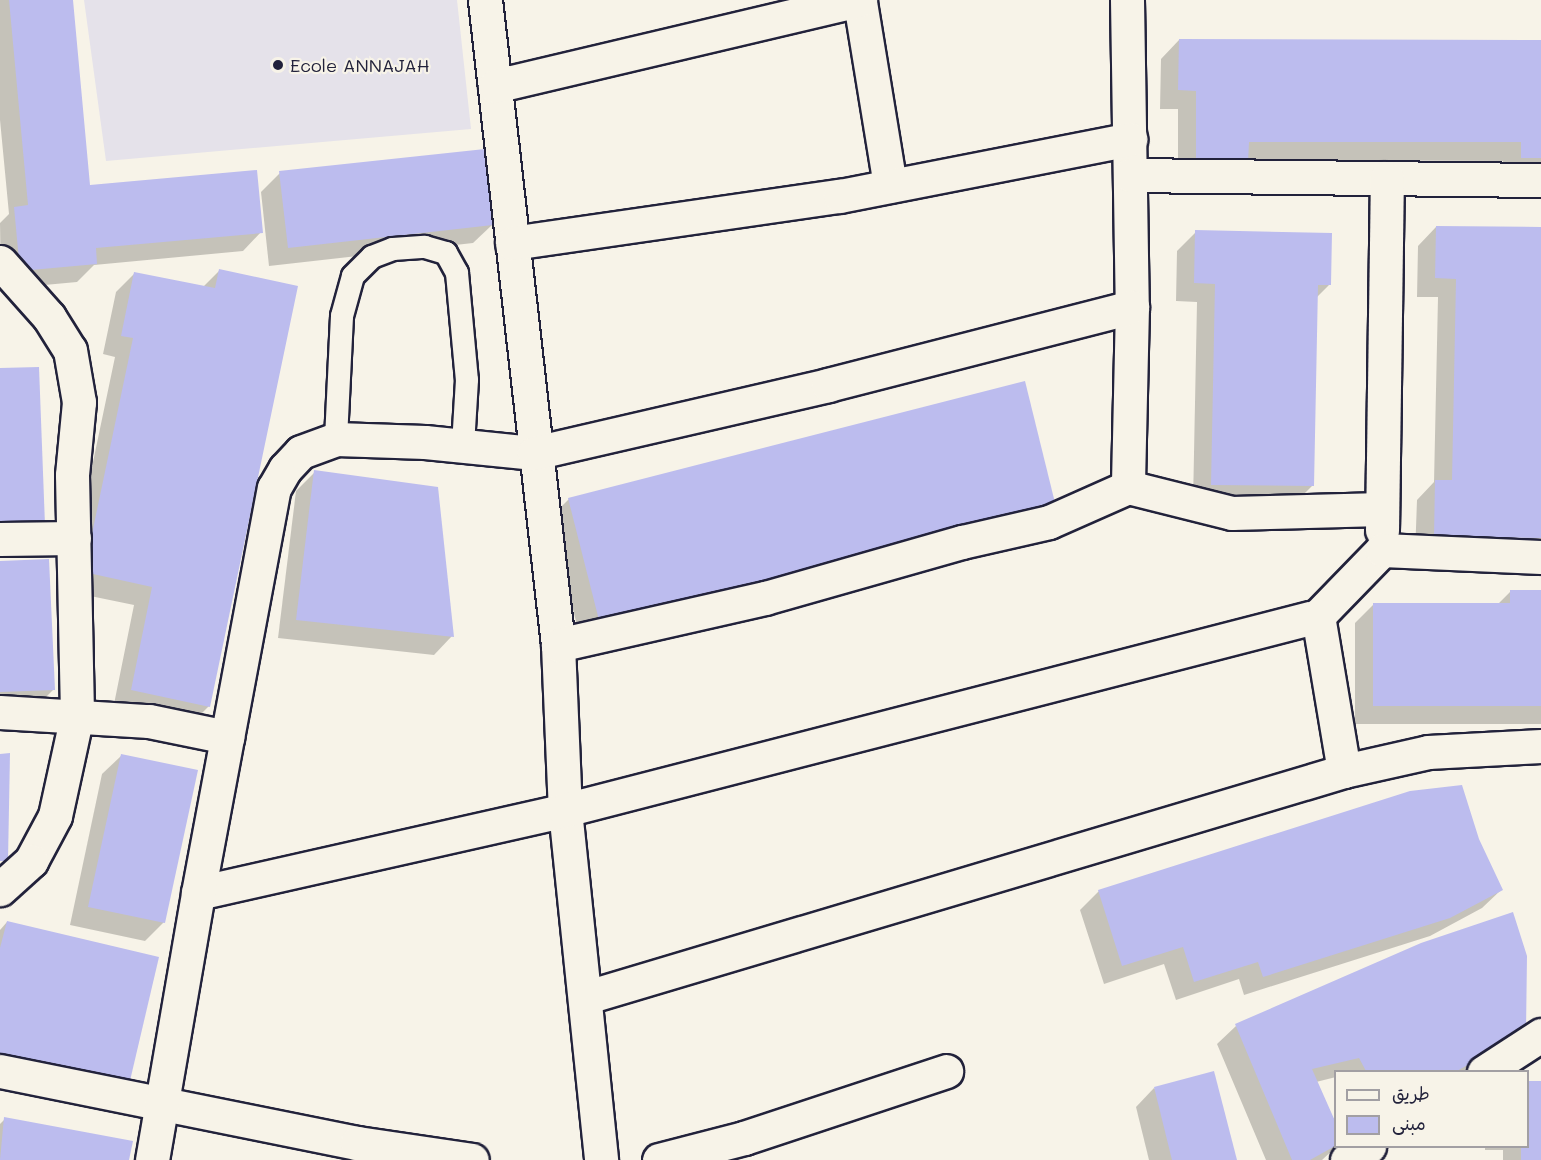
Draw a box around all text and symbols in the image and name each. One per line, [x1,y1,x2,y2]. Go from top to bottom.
place label: Ecole ANNAJAH [290,54,430,76]
marker: Ecole ANNAJAH [271,58,285,72]
legend [1334,1070,1529,1148]
text: طريق [1392,1081,1430,1105]
text: مبنى [1392,1111,1426,1135]

